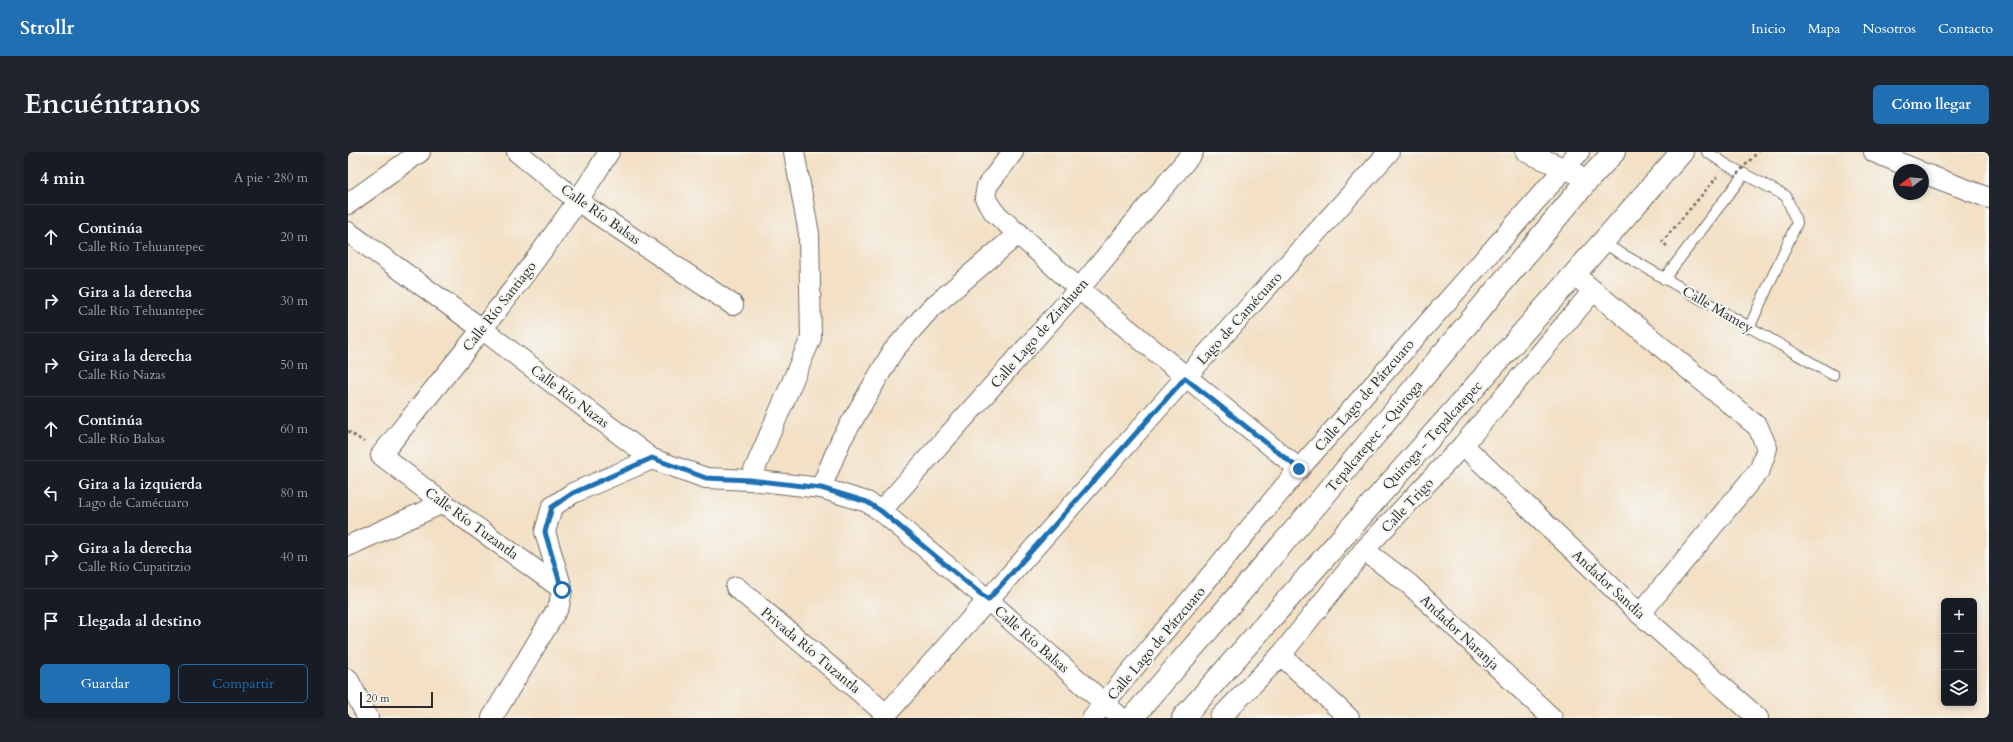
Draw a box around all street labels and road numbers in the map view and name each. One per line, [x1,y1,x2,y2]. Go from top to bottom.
street label: Calle Río Balsas [557,180,645,249]
street label: Calle Río Santiago [458,257,541,355]
street label: Lago de Camécuaro [1192,267,1287,369]
street label: Calle Lago de Zirahuen [986,274,1093,392]
street label: Calle Mamey [1679,281,1757,338]
street label: Calle Lago de Pátzcuaro [1310,335,1419,456]
street label: Calle Río Nazas [526,361,613,432]
street label: Tepalcatepec - Quiroga [1322,376,1427,496]
street label: Quiroga - Tepalcatepec [1378,377,1487,494]
street label: Calle Trigo [1377,473,1438,537]
street label: Calle Río Tuzantla [421,483,522,564]
street label: Andador Sandía [1568,545,1649,623]
street label: Calle Lago de Pátzcuaro [1103,582,1210,704]
street label: Andador Naranja [1416,590,1504,674]
street label: Calle Río Balsas [990,602,1073,677]
street label: Privada Río Tuzantla [757,603,865,698]

